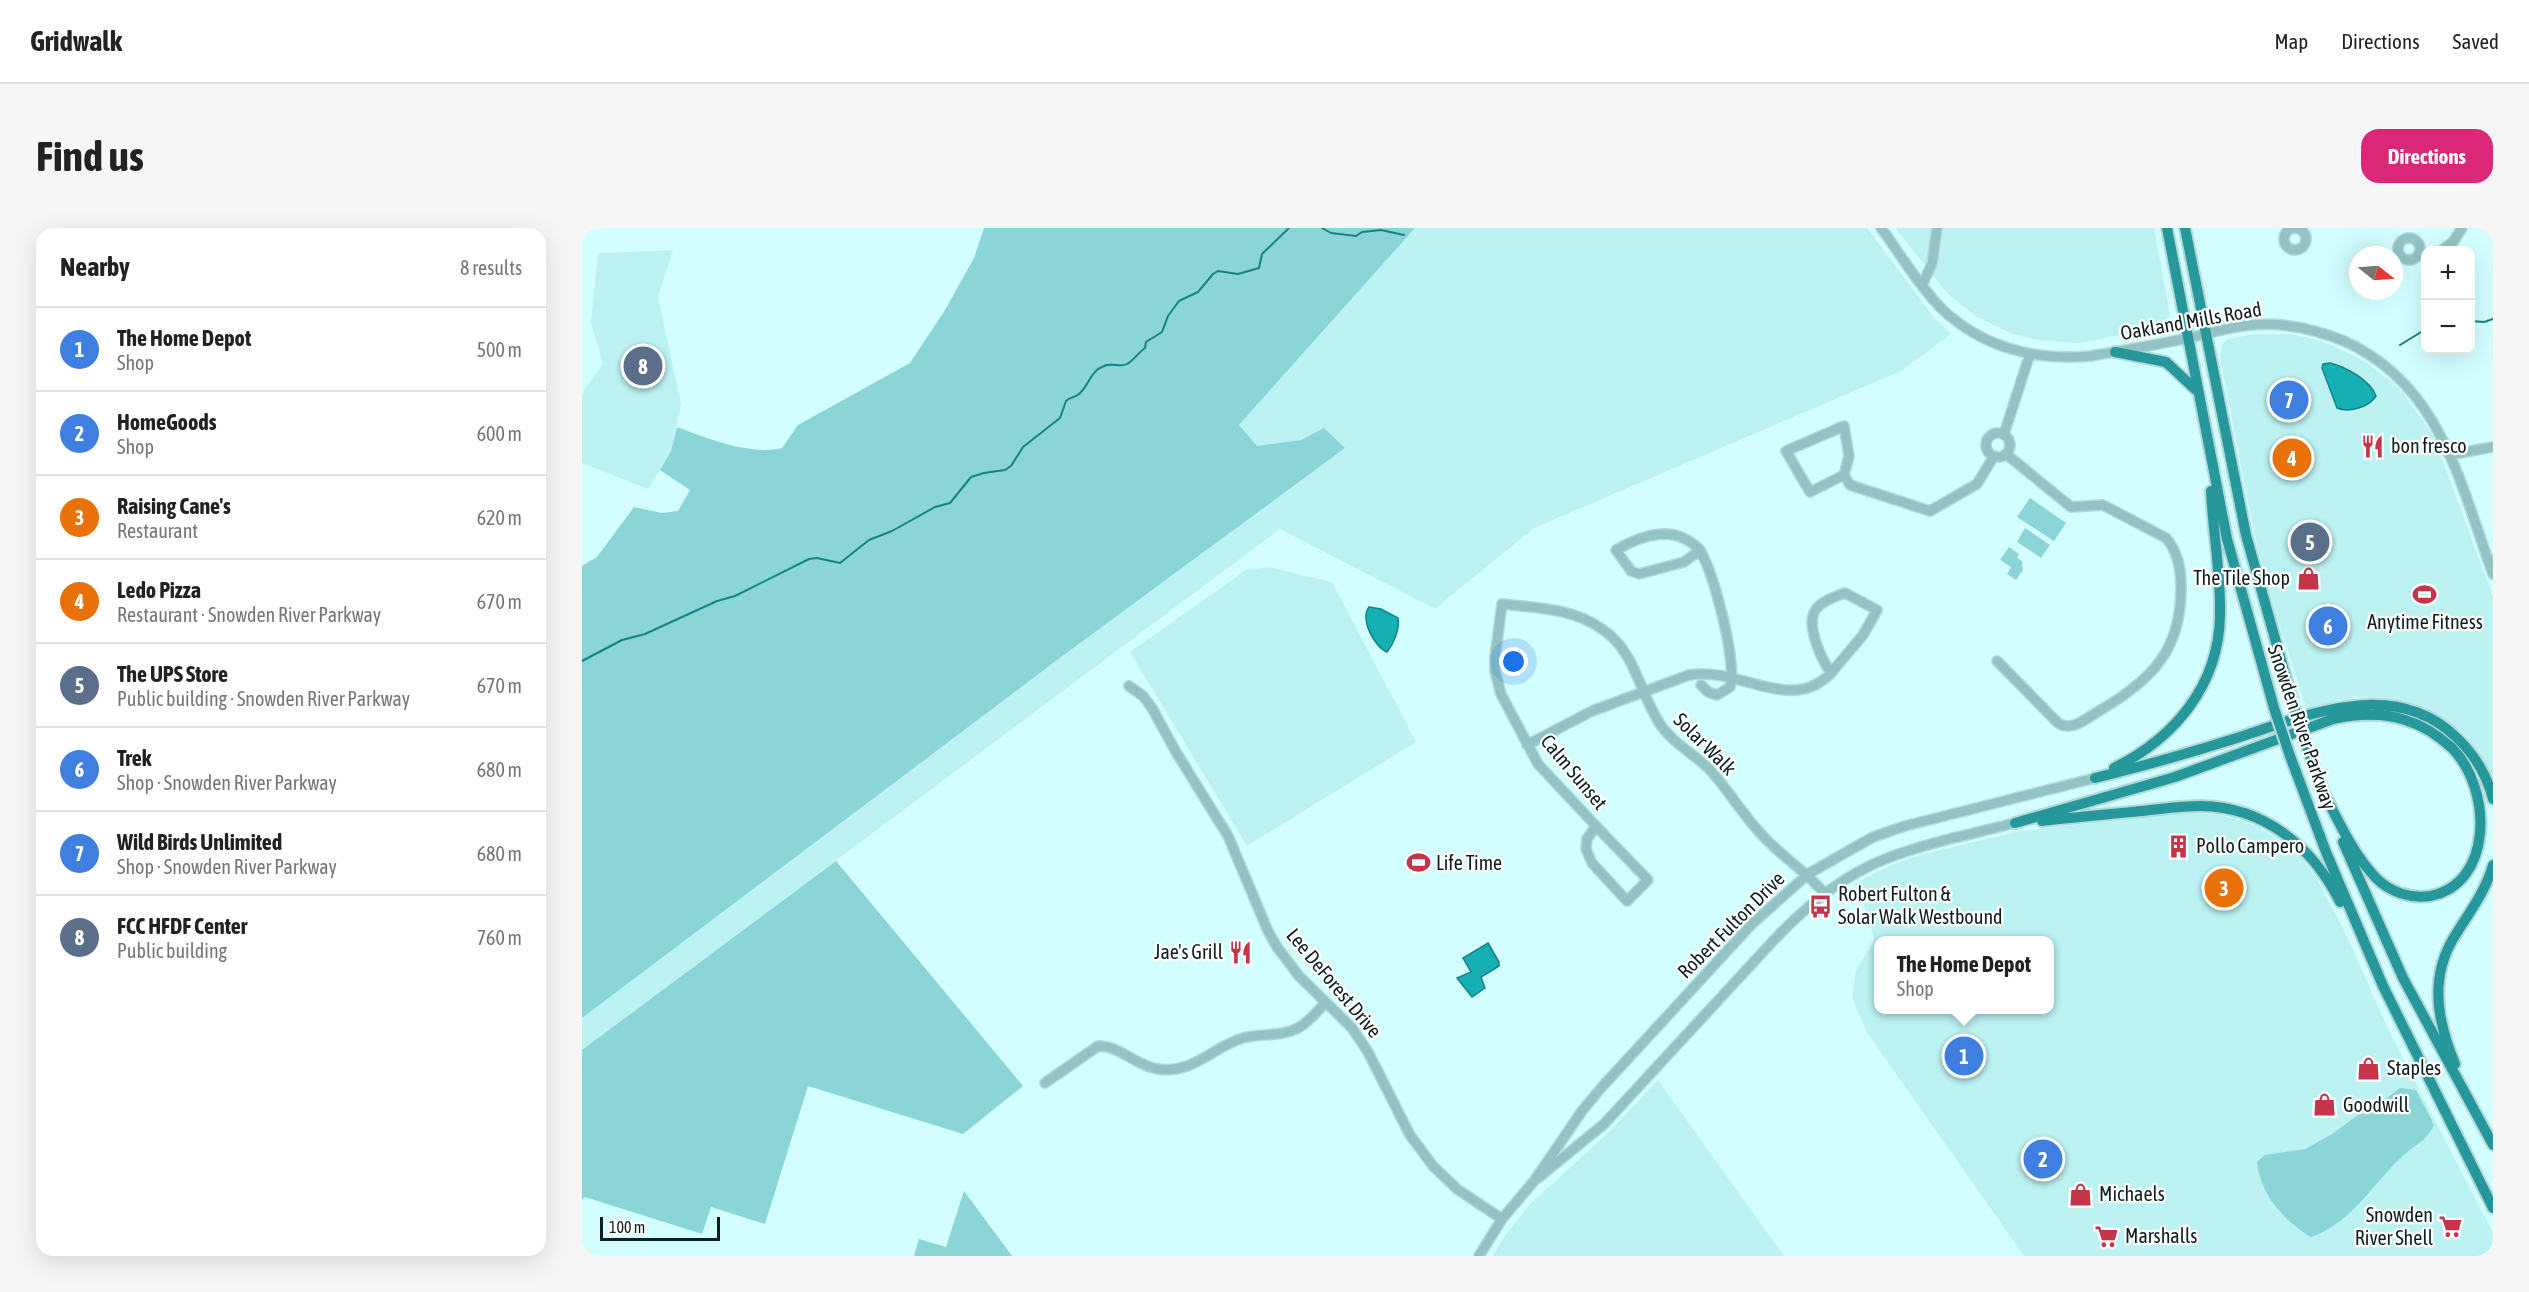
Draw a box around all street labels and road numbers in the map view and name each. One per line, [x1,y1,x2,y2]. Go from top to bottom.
street label: Oakland Mills Road [2119,297,2263,344]
street label: Snowden River Parkway [2263,641,2342,812]
street label: Solar Walk [1670,708,1741,780]
street label: Calm Sunset [1537,730,1612,814]
street label: Robert Fulton Drive [1673,867,1789,983]
street label: Lee DeForest Drive [1282,923,1387,1042]

